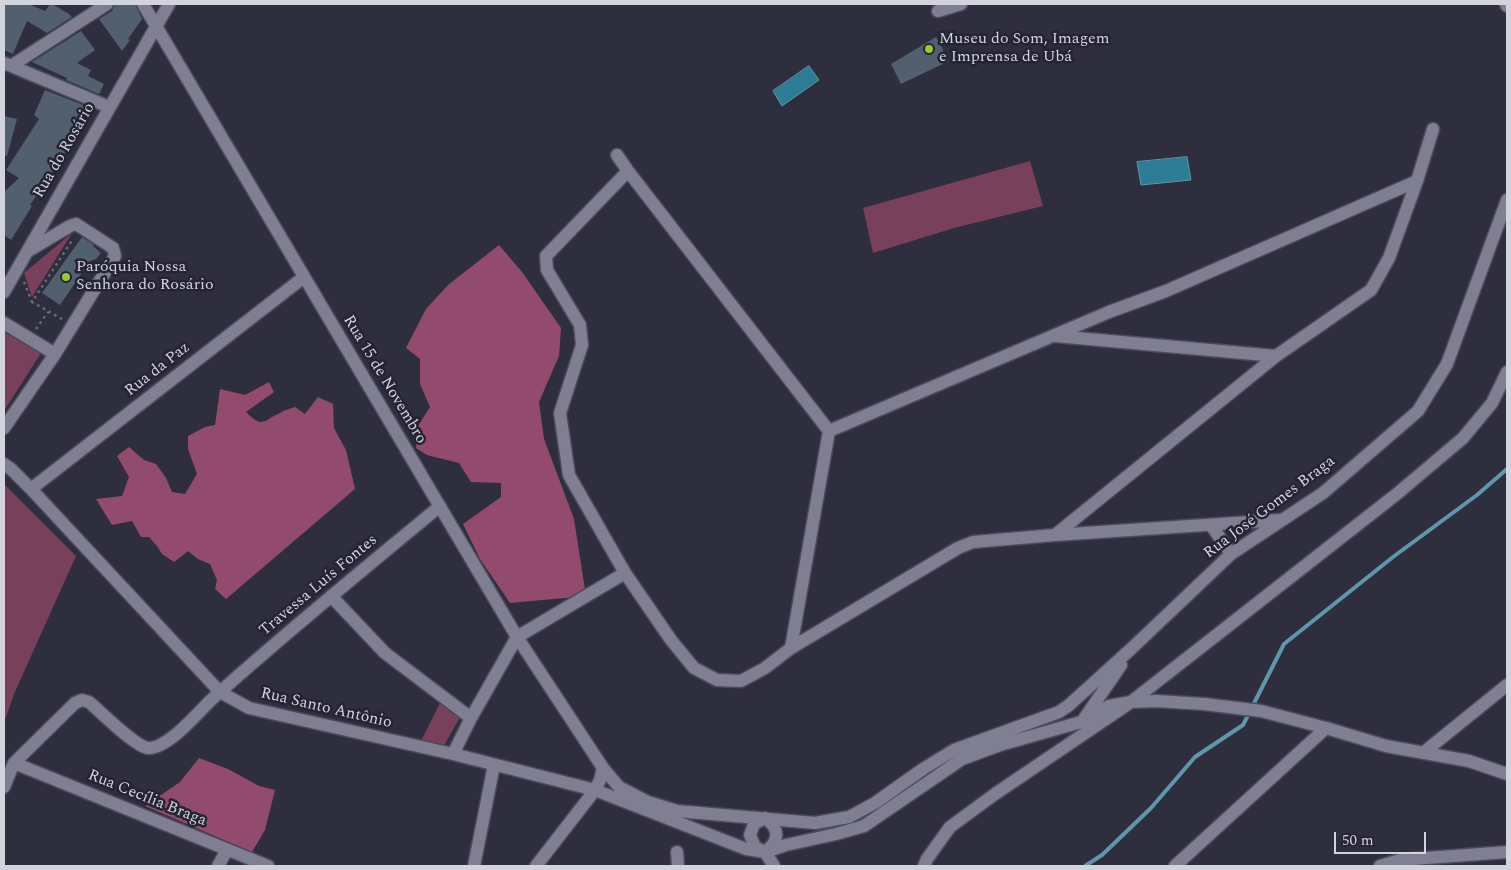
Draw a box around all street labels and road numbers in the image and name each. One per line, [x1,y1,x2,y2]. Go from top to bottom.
street label: Rua do Rosário [30,100,100,202]
street label: Rua 15 de Novembro [338,312,430,448]
street label: Rua da Paz [122,339,194,401]
street label: Rua José Gomes Braga [1201,452,1339,564]
street label: Travessa Luís Fontes [256,531,382,641]
street label: Rua Santo Antônio [258,685,394,733]
street label: Rua Cecília Braga [85,766,209,832]

